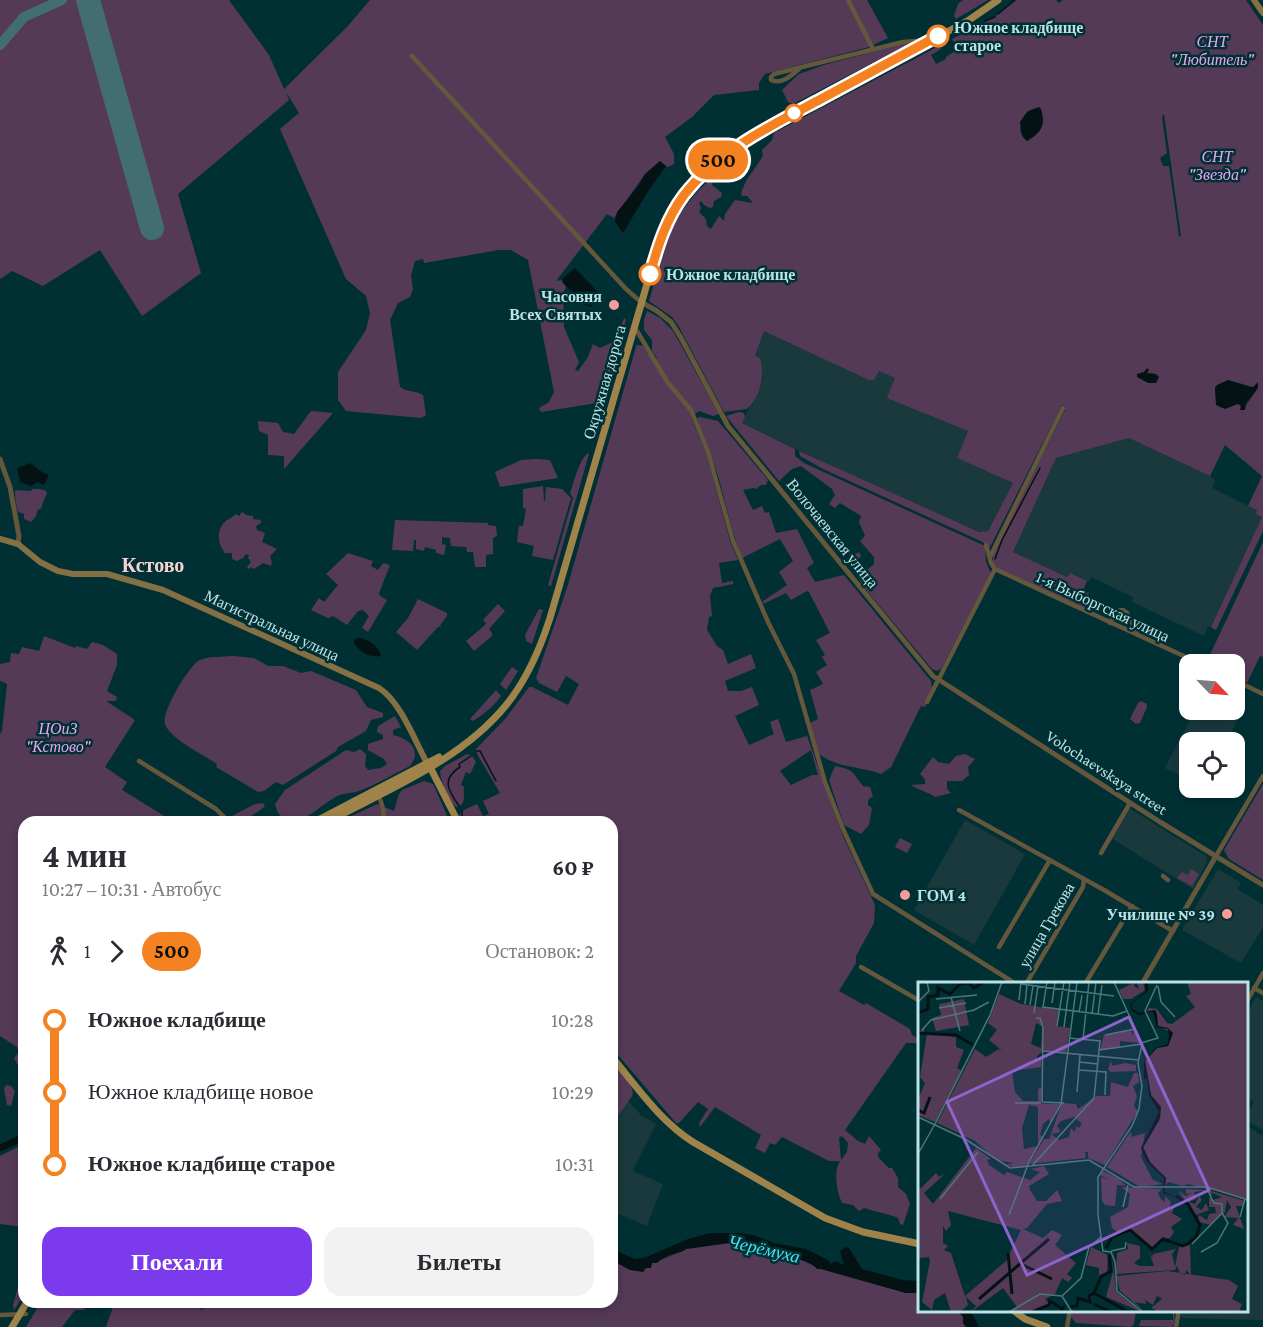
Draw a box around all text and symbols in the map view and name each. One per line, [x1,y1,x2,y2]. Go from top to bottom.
place label: Южное кладбище старое [954,19,1083,55]
marker: Южное кладбище старое [927,25,949,47]
park label: СНТ "Любитель" [1170,33,1255,68]
unlabelled marker [785,104,803,122]
line badge: 500 [684,140,752,180]
text: 500 [700,148,736,172]
park label: СНТ "Звезда" [1189,148,1247,183]
marker: Южное кладбище [639,263,661,285]
place label: Южное кладбище [666,266,795,283]
place label: Часовня Всех Святых [509,288,602,323]
marker: Часовня Всех Святых [607,298,621,312]
street label: Окружная дорога [580,323,630,441]
street label: Волочаевская улица [783,475,882,592]
district label: Кстово [122,554,184,576]
street label: 1-я Выборгская улица [1033,568,1172,646]
street label: Магистральная улица [201,587,342,665]
north arrow [1179,654,1245,720]
map controls [1179,654,1245,798]
park label: ЦОиЗ "Кстово" [26,720,92,755]
street label: Volochaevskaya street [1043,727,1171,819]
button: locate [1179,732,1245,798]
text: 4 мин [42,837,127,874]
text: 60 ₽ [552,855,594,880]
text: 10:27 – 10:31 · Автобус [42,878,221,900]
street label: улица Грекова [1015,880,1078,971]
place label: ГОМ 4 [917,887,966,904]
marker: ГОМ 4 [898,888,912,902]
place label: Училище № 39 [1106,906,1215,923]
marker: Училище № 39 [1220,907,1234,921]
icon: walk [42,935,75,968]
icon: forward [100,935,133,968]
text: 500 [154,939,189,963]
text: 1 [84,940,91,962]
text: Остановок: 2 [485,940,594,962]
inset map [918,982,1248,1312]
text: Южное кладбище [88,1007,266,1032]
text: 10:28 [551,1009,594,1031]
text: Южное кладбище новое [88,1079,313,1104]
text: 10:29 [552,1081,594,1103]
text: Южное кладбище старое [88,1151,335,1176]
text: 10:31 [555,1153,594,1175]
button: Поехали [42,1227,312,1296]
button: Билеты [324,1227,594,1296]
water label: Черёмуха [726,1231,802,1267]

